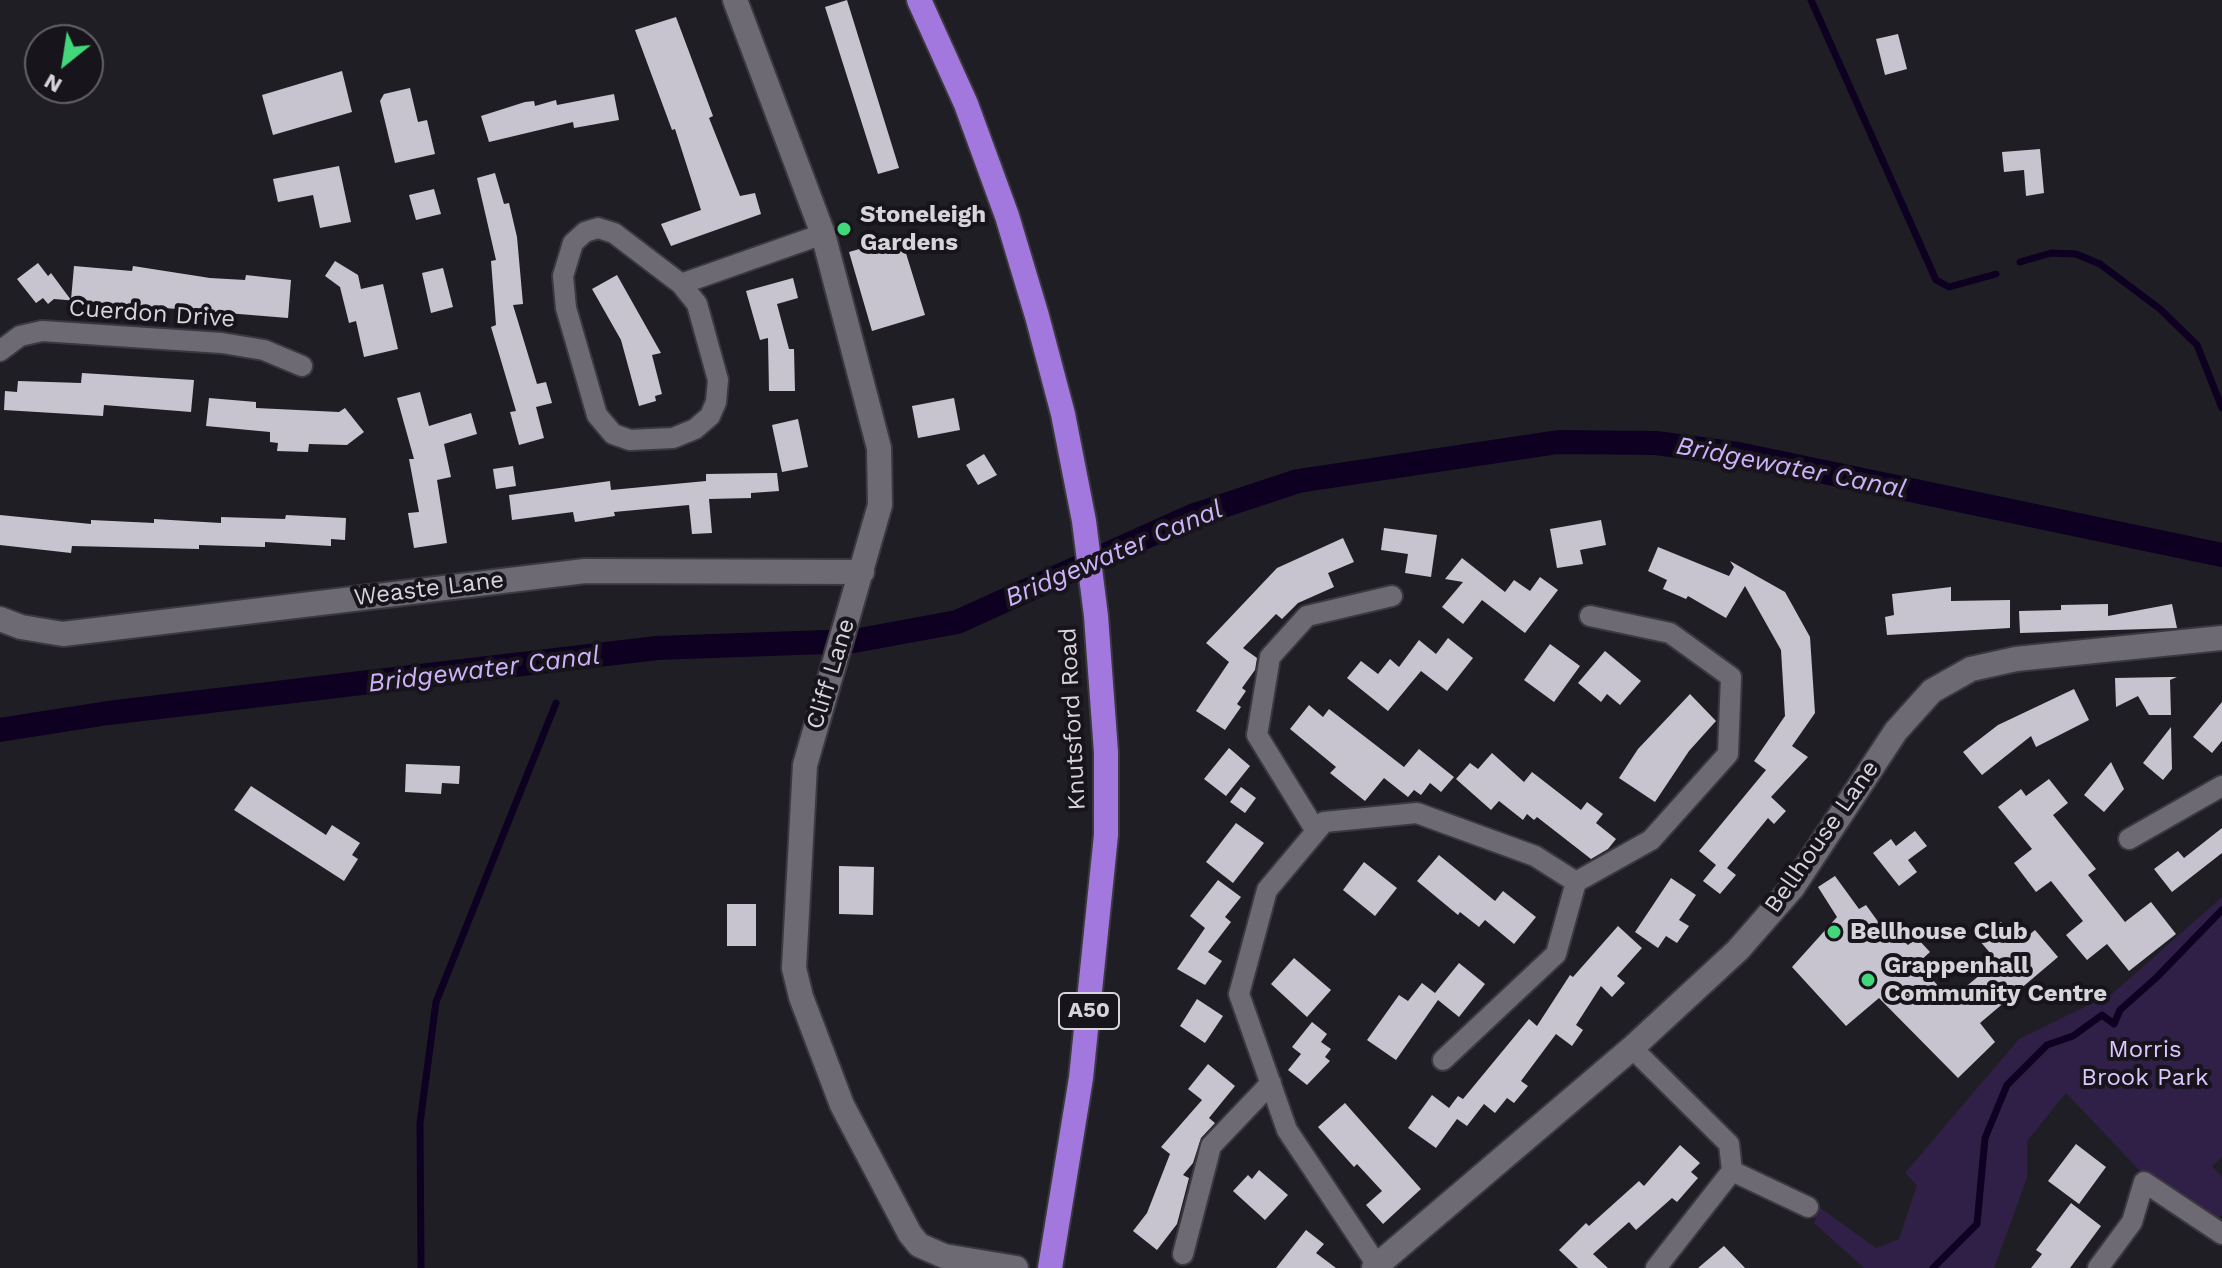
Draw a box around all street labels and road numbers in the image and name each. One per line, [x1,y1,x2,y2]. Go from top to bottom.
street label: Cuerdon Drive [68,294,236,334]
street label: Weaste Lane [352,566,506,612]
street label: Cliff Lane [801,615,861,733]
street label: Knutsford Road [1054,627,1092,811]
street label: Bellhouse Lane [1759,755,1885,919]
road number: A50 [1059,993,1119,1029]

